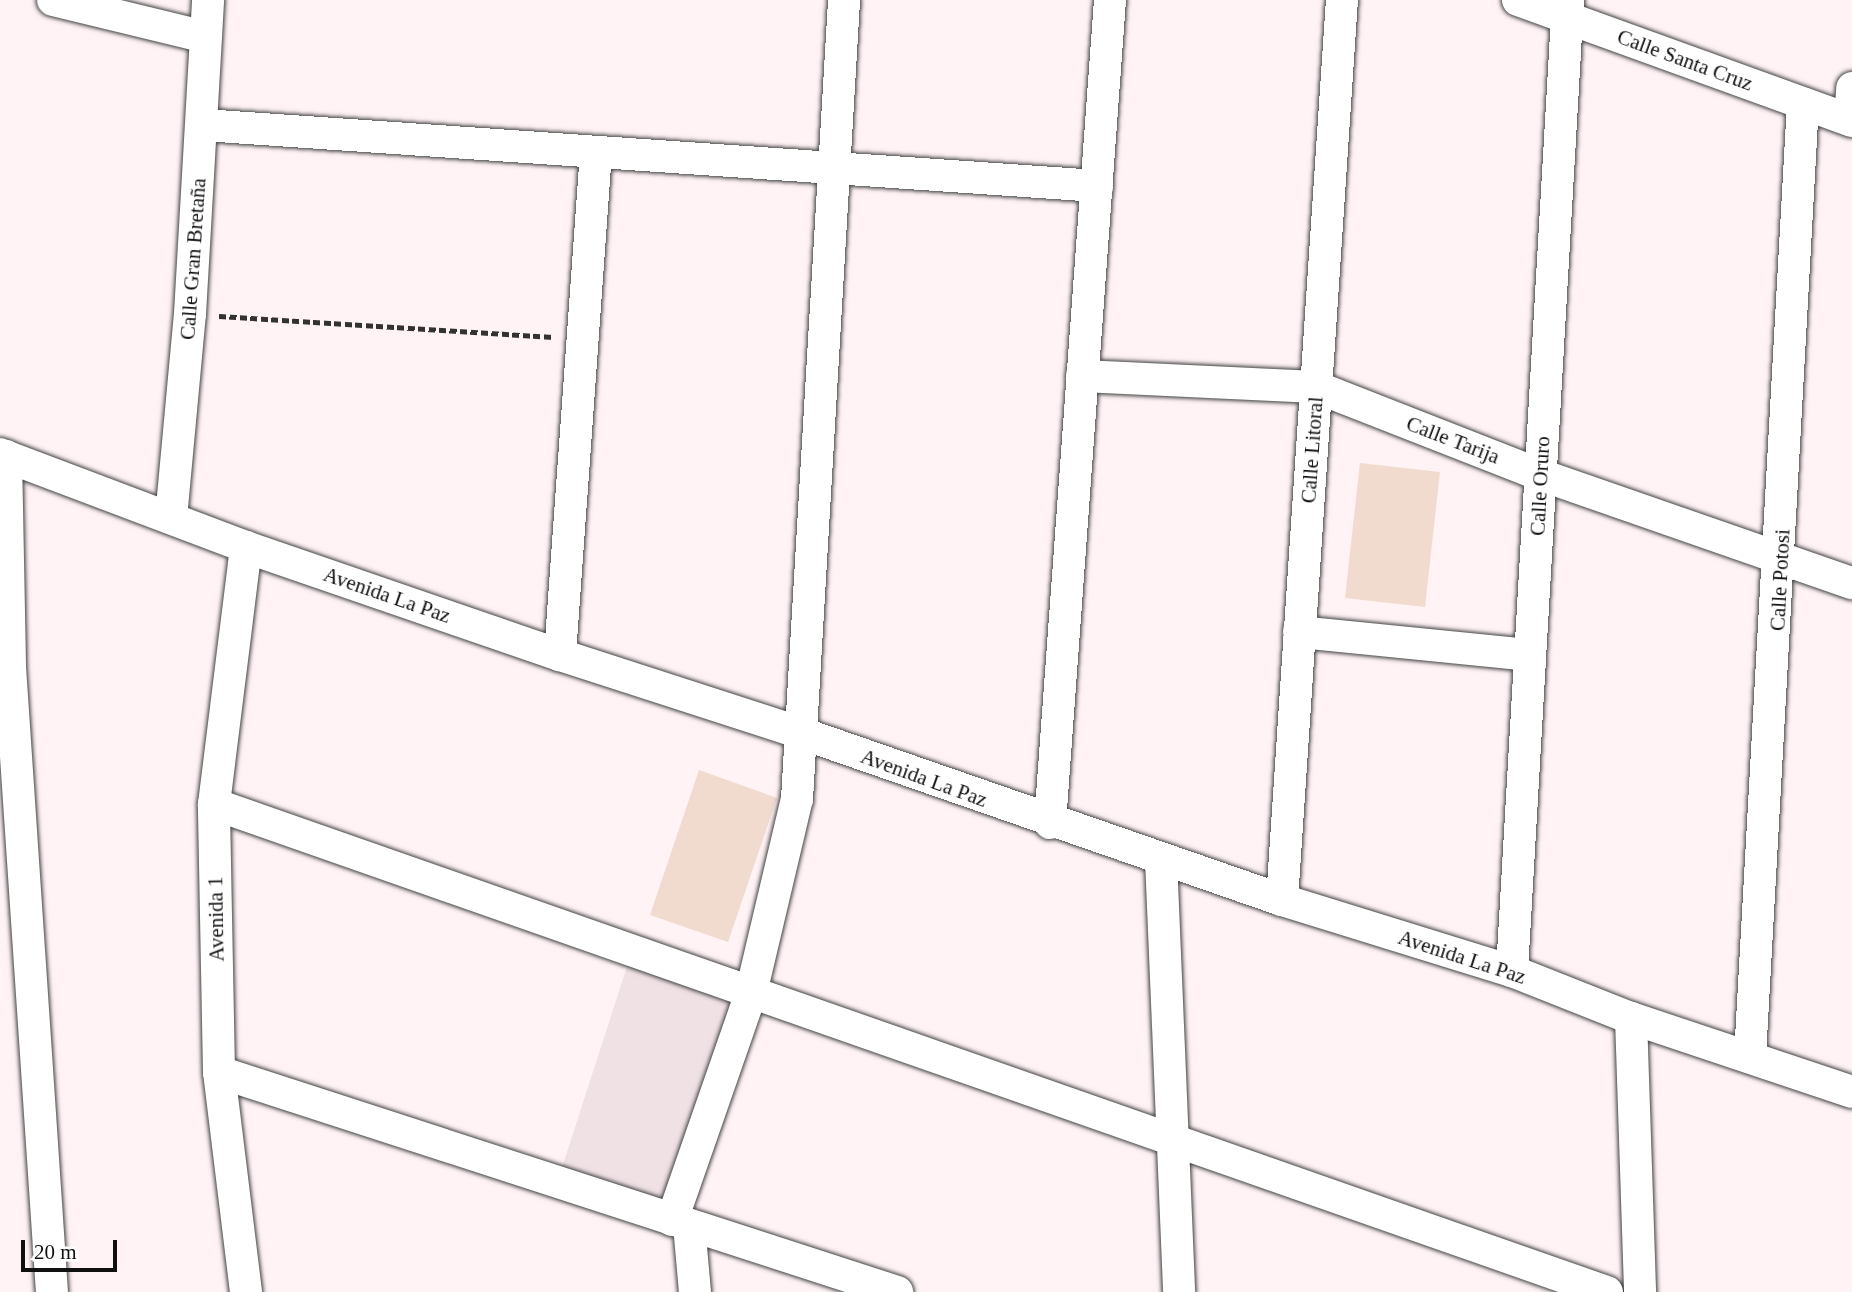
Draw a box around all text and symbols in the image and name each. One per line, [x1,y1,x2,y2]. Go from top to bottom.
street label: Calle Santa Cruz [1614,24,1756,96]
street label: Calle Gran Bretaña [175,177,211,341]
street label: Calle Litoral [1296,396,1328,504]
street label: Calle Tarija [1403,411,1503,469]
street label: Calle Oruro [1525,436,1555,536]
street label: Calle Potosi [1765,528,1795,632]
street label: Avenida La Paz [320,562,454,628]
street label: Avenida La Paz [857,743,991,813]
street label: Avenida 1 [203,876,229,962]
street label: Avenida La Paz [1395,925,1529,989]
scale bar [24,1226,121,1270]
text: 20 m [34,1240,77,1264]

